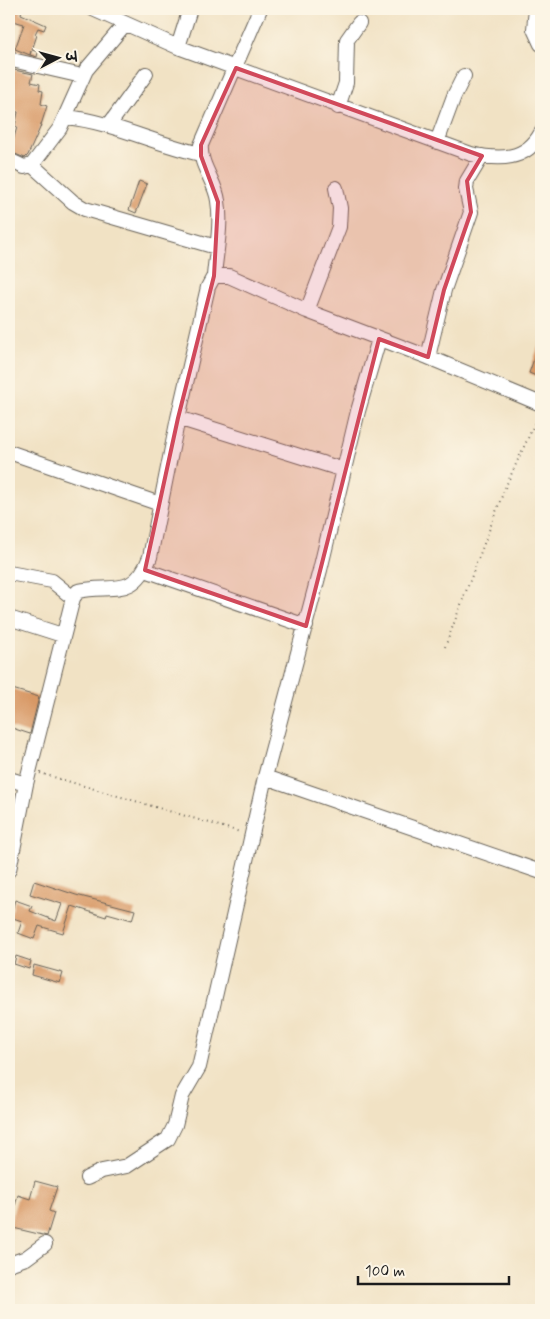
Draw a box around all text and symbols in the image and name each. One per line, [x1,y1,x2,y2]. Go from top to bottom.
north arrow [32,32,82,82]
text: उ [60,49,80,64]
scale bar [358,1254,509,1286]
text: 100 m [365,1262,405,1282]

